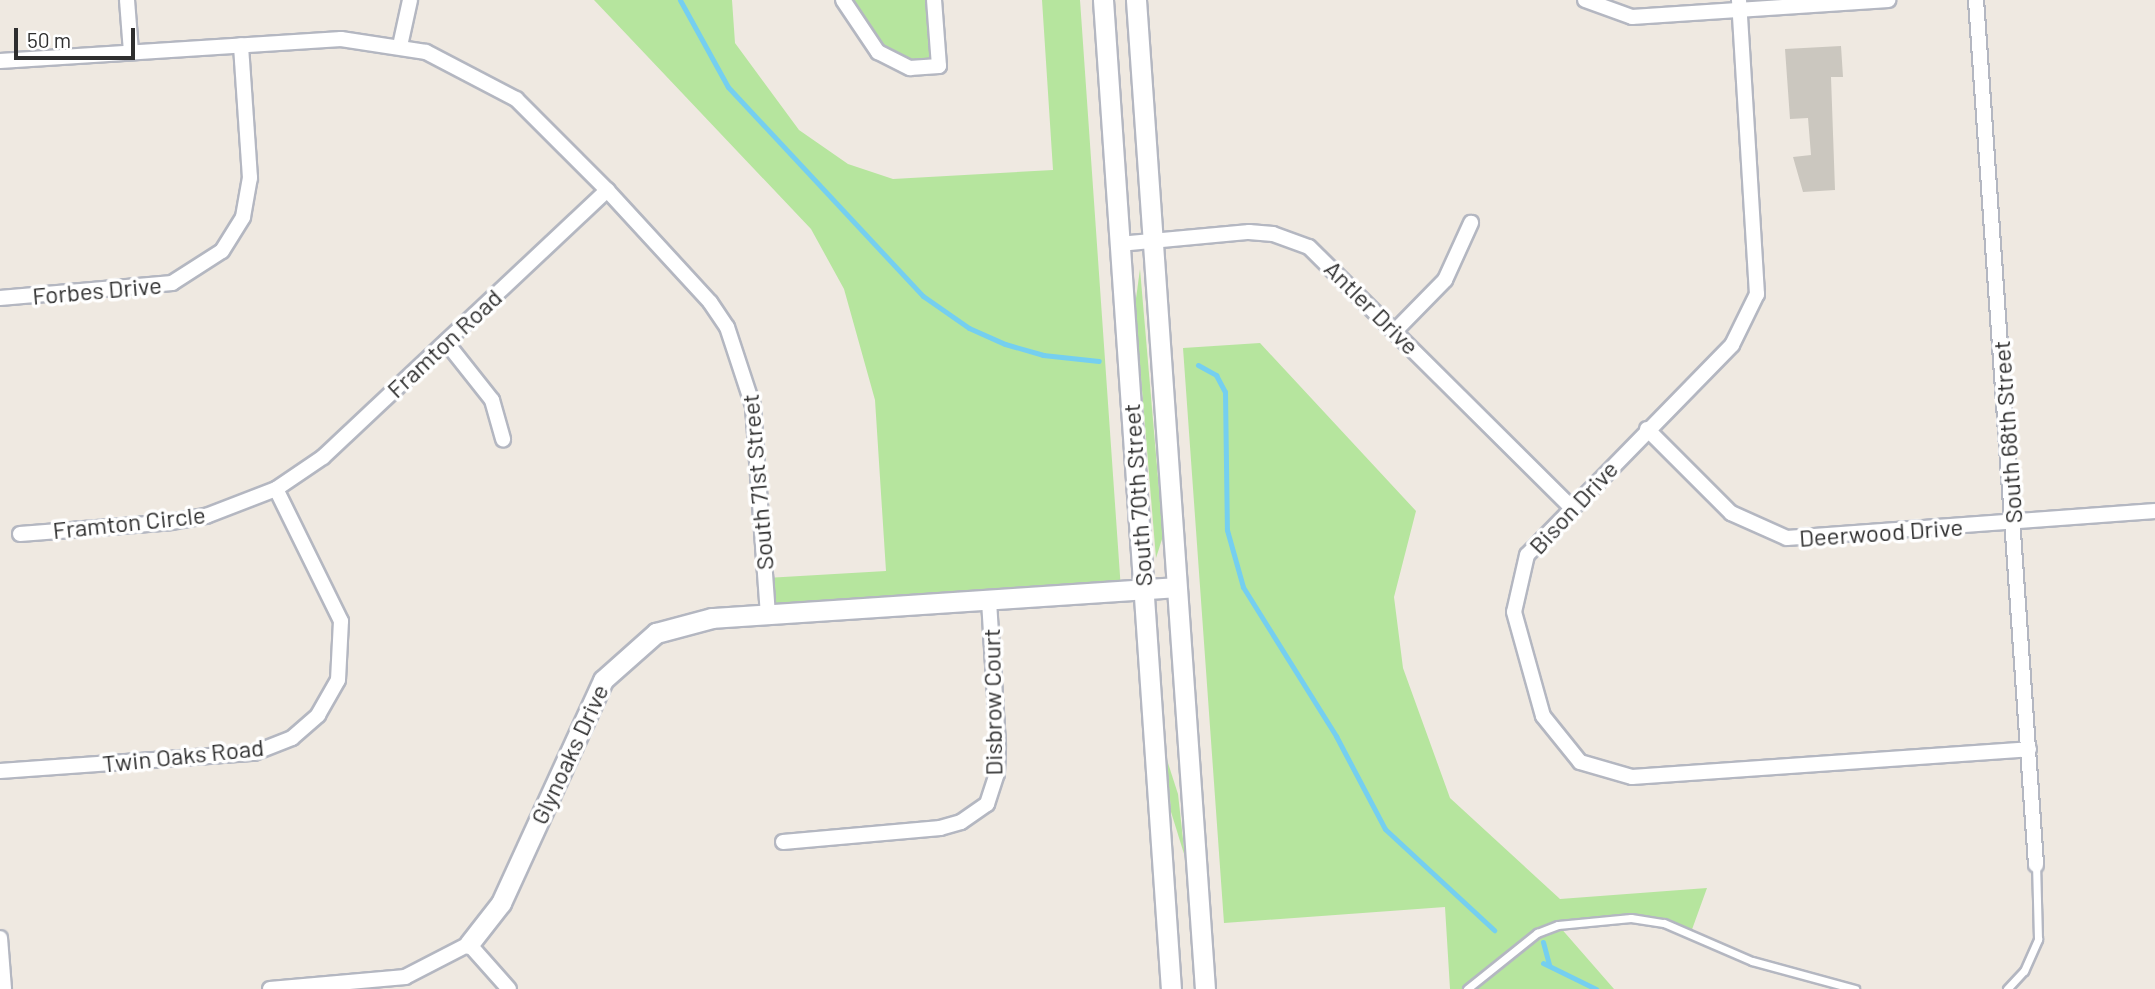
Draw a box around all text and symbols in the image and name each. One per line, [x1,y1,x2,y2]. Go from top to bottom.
scale bar [18,14,138,58]
text: 50 m [27,27,71,52]
street label: Antler Drive [1319,254,1425,360]
street label: Forbes Drive [31,270,163,310]
street label: Framton Road [381,283,507,403]
street label: South 68th Street [1986,340,2028,524]
street label: South 71st Street [735,393,779,571]
street label: South 70th Street [1116,403,1158,587]
street label: Bison Drive [1523,454,1623,560]
street label: Framton Circle [51,500,207,544]
street label: Deerwood Drive [1798,512,1964,552]
street label: Disbrow Court [976,628,1008,776]
street label: Glynoaks Drive [524,679,614,829]
street label: Twin Oaks Road [101,732,265,778]

